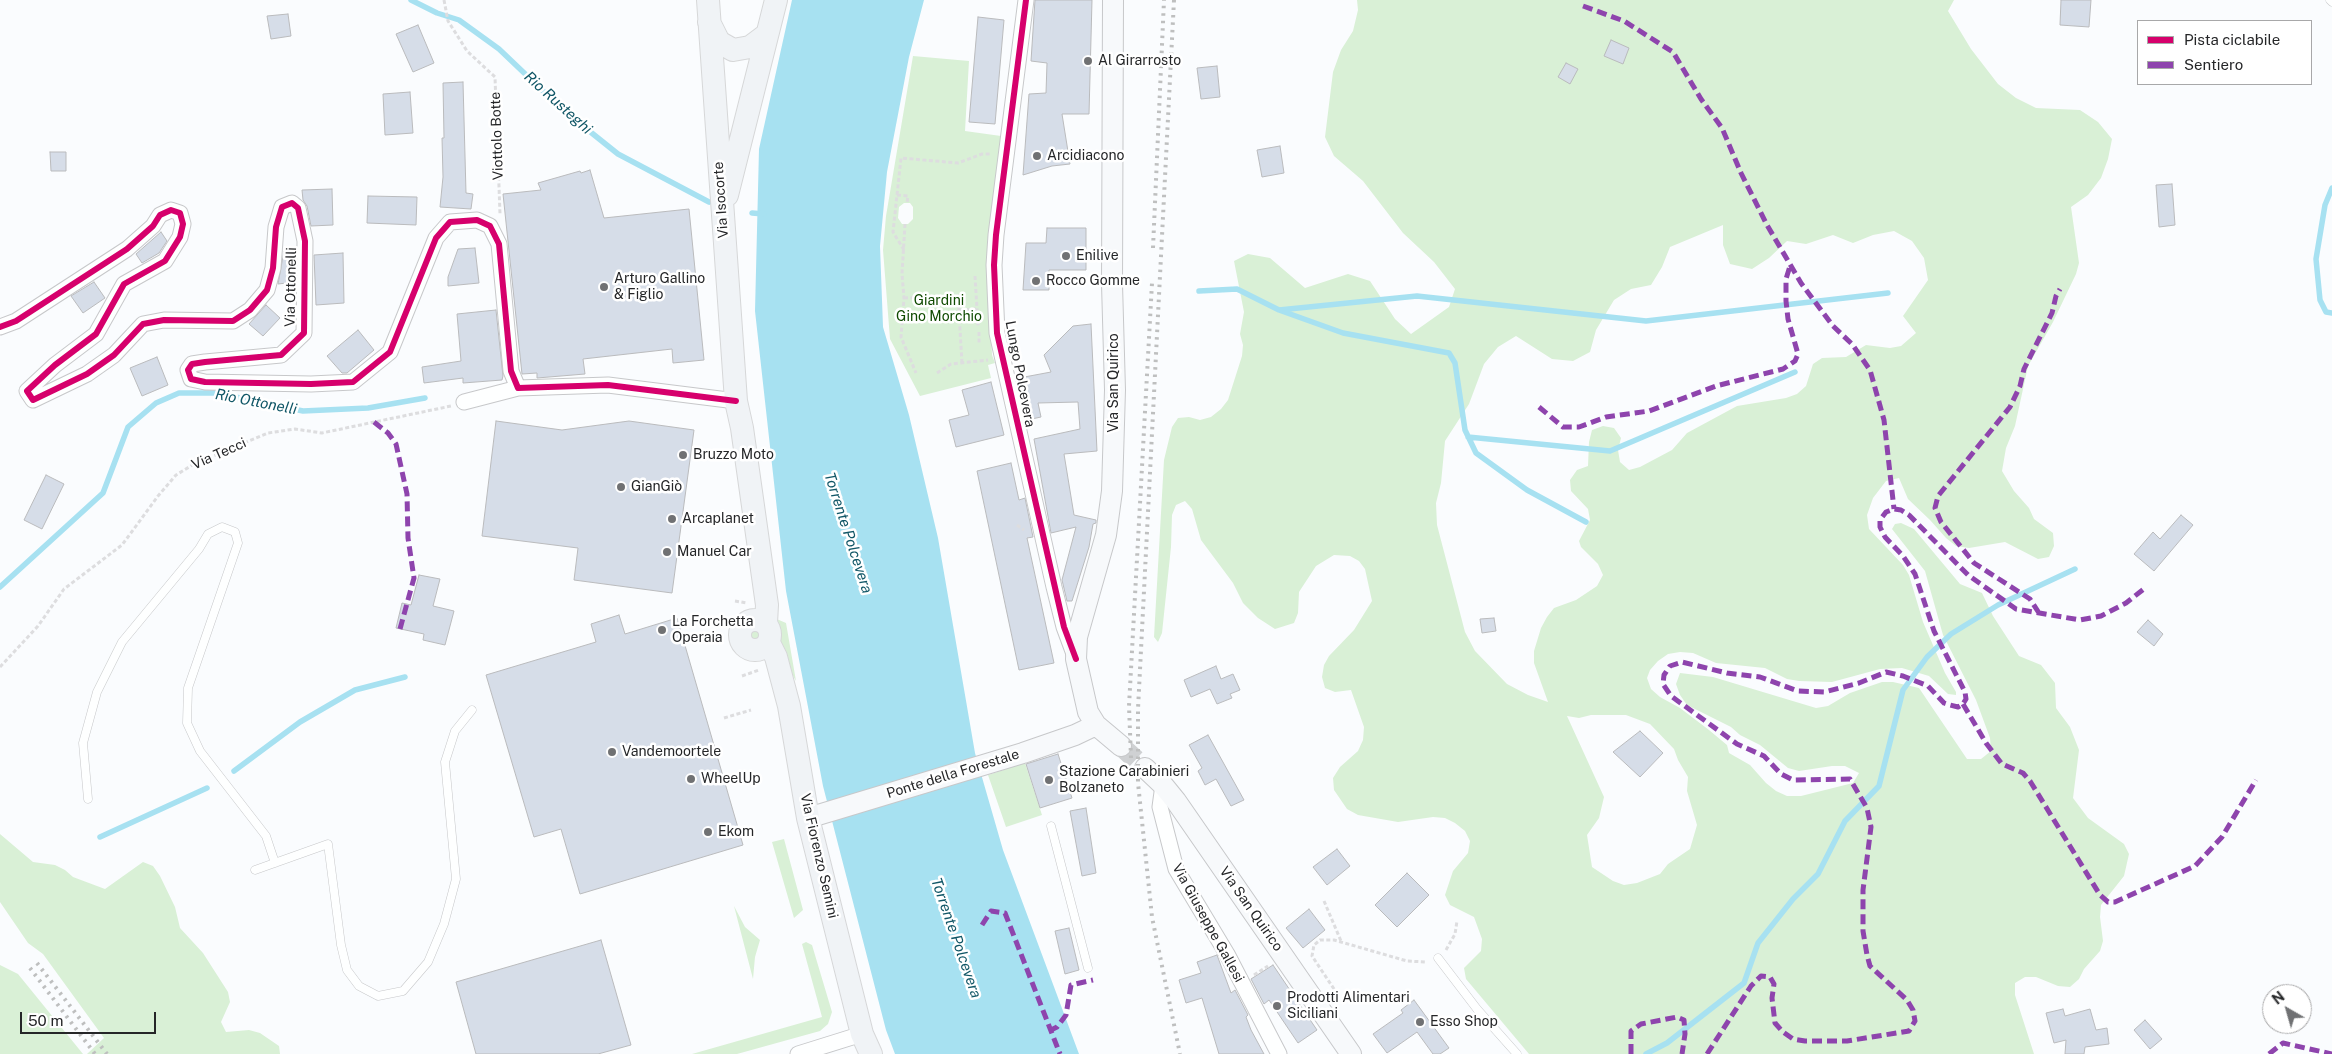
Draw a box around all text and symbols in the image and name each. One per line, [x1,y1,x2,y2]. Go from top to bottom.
legend [2137,20,2312,85]
text: Pista ciclabile [2184,31,2280,48]
place label: Al Girarrosto [1098,53,1181,69]
marker: Al Girarrosto [1082,55,1094,67]
text: Sentiero [2184,56,2243,73]
water label: Rio Rusteghi [520,68,596,138]
street label: Viottolo Botte [487,91,507,181]
place label: Arcidiacono [1047,148,1124,164]
marker: Arcidiacono [1031,150,1043,162]
street label: Via Isocorte [710,161,732,239]
street label: Via Ottonelli [282,247,300,327]
place label: Enilive [1076,248,1119,264]
marker: Enilive [1060,250,1072,262]
place label: Arturo Gallino & Figlio [614,271,705,304]
place label: Rocco Gomme [1046,273,1140,289]
marker: Rocco Gomme [1030,275,1042,287]
marker: Arturo Gallino & Figlio [598,281,610,293]
park label: Giardini Gino Morchio [896,293,982,326]
street label: Lungo Polcevera [1001,319,1039,429]
street label: Via San Quirico [1106,333,1122,433]
water label: Rio Ottonelli [214,385,298,419]
street label: Via Tecci [189,435,249,473]
place label: Bruzzo Moto [693,447,774,463]
marker: Bruzzo Moto [677,449,689,461]
water label: Torrente Polcevera [820,470,876,596]
place label: GianGiò [631,479,682,495]
marker: GianGiò [615,481,627,493]
place label: Arcaplanet [682,511,754,527]
marker: Arcaplanet [666,513,678,525]
place label: Manuel Car [677,544,752,560]
marker: Manuel Car [661,546,673,558]
place label: La Forchetta Operaia [672,614,753,646]
marker: La Forchetta Operaia [656,624,668,636]
place label: Vandemoortele [622,744,721,760]
marker: Vandemoortele [606,746,618,758]
street label: Ponte della Forestale [885,746,1021,802]
place label: Stazione Carabinieri Bolzaneto [1059,764,1189,796]
place label: WheelUp [701,771,761,787]
marker: WheelUp [685,773,697,785]
marker: Stazione Carabinieri Bolzaneto [1043,774,1055,786]
street label: Via Fiorenzo Semini [796,792,842,920]
place label: Ekom [718,824,754,840]
marker: Ekom [702,826,714,838]
street label: Via Giuseppe Gallesi [1168,861,1248,985]
street label: Via San Quirico [1216,864,1286,954]
water label: Torrente Polcevera [927,876,985,1000]
north arrow [2262,984,2312,1034]
text: N [2269,988,2288,1008]
place label: Prodotti Alimentari Siciliani [1287,990,1410,1022]
marker: Prodotti Alimentari Siciliani [1271,1000,1283,1012]
scale bar [22,1002,159,1034]
text: 50 m [28,1012,63,1029]
place label: Esso Shop [1430,1014,1498,1030]
marker: Esso Shop [1414,1016,1426,1028]

